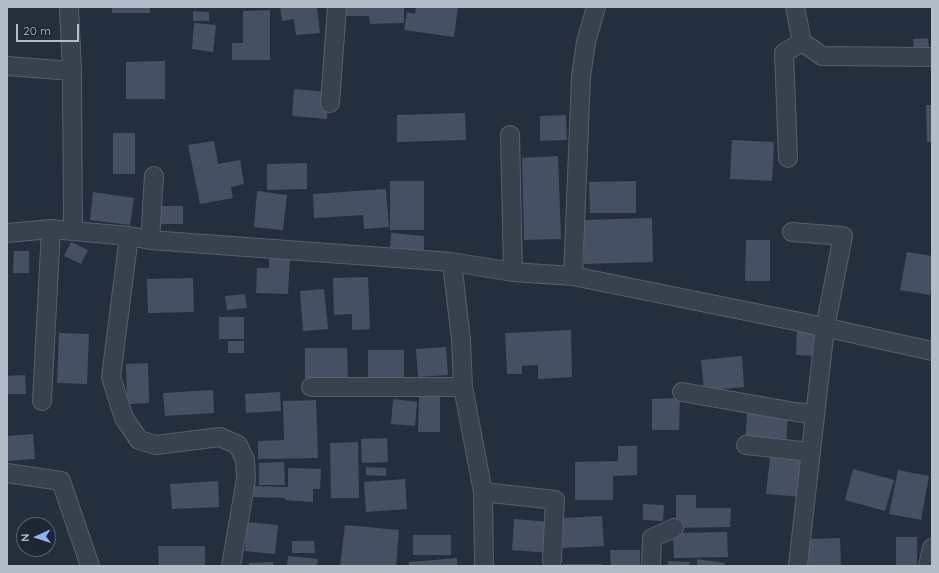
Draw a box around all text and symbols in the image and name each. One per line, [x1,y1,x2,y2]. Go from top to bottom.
scale bar [18,16,81,42]
text: 20 m [23,23,51,38]
north arrow [16,517,56,557]
text: N [18,533,32,542]

